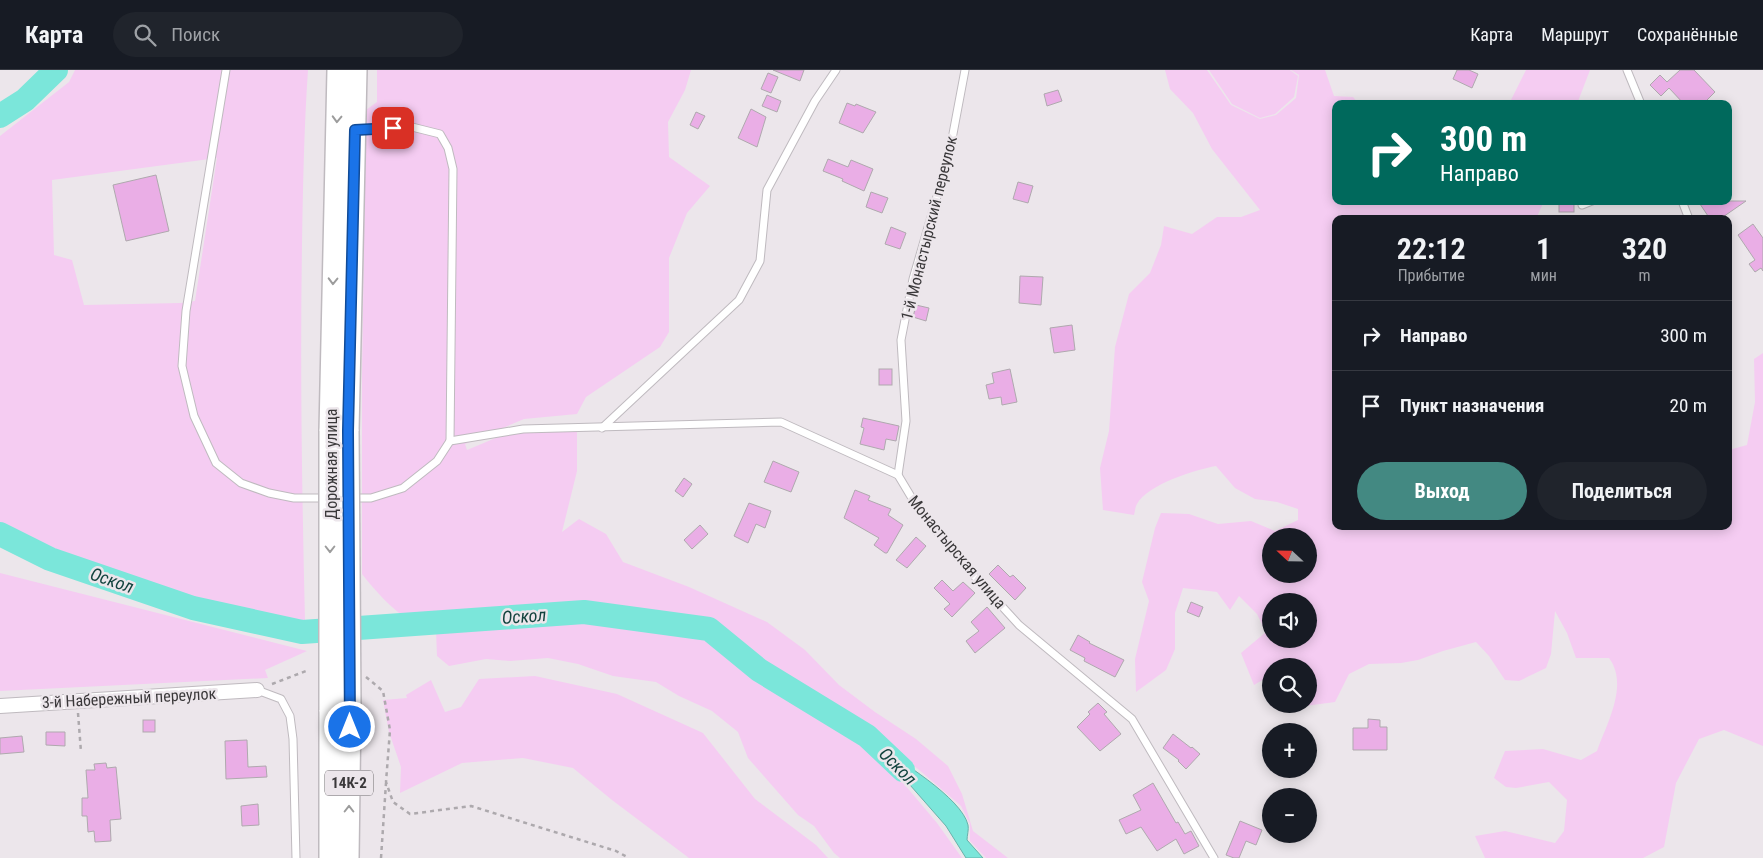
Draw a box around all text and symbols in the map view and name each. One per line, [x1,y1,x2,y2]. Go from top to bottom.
search box [113,12,463,57]
text: Карта [25,21,83,49]
icon: search [131,21,159,49]
text: Поиск [171,23,220,46]
text: Карта [1470,24,1513,45]
text: Маршрут [1541,24,1609,45]
text: Сохранённые [1637,24,1738,45]
pin [372,107,414,149]
icon: arrive [379,114,407,142]
one-way arrow [332,115,342,123]
text: 300 m [1440,119,1527,160]
icon: right [1357,120,1422,185]
street label: 1-й Монастырский переулок [897,134,961,322]
text: Направо [1440,161,1519,186]
text: 22:12 [1397,231,1466,266]
text: 1 [1536,231,1551,266]
text: 320 [1622,231,1667,266]
text: Прибытие [1398,266,1465,285]
text: мин [1530,266,1557,285]
text: m [1638,266,1651,285]
one-way arrow [328,278,338,285]
icon: right [1357,322,1385,350]
text: Направо [1400,324,1467,347]
text: 300 m [1660,324,1707,347]
icon: arrive [1357,392,1385,420]
text: Пункт назначения [1400,394,1544,417]
text: 20 m [1670,394,1707,417]
street label: Дорожная улица [322,409,341,519]
button: Выход [1357,462,1527,520]
button: Поделиться [1537,462,1707,520]
street label: Монастырская улица [904,492,1010,612]
north arrow [1262,528,1318,582]
map controls [1262,528,1317,843]
one-way arrow [325,546,335,554]
water label: Оскол [88,563,136,597]
button: sound [1262,593,1317,648]
water label: Оскол [501,604,547,628]
button: search [1262,658,1317,713]
street label: 3-й Набережный переулок [41,684,217,712]
position arrow [323,700,375,752]
button: + [1262,723,1317,778]
water label: Оскол [875,743,921,789]
road number: 14К-2 [325,770,373,796]
button: − [1262,788,1317,843]
one-way arrow [344,805,354,813]

